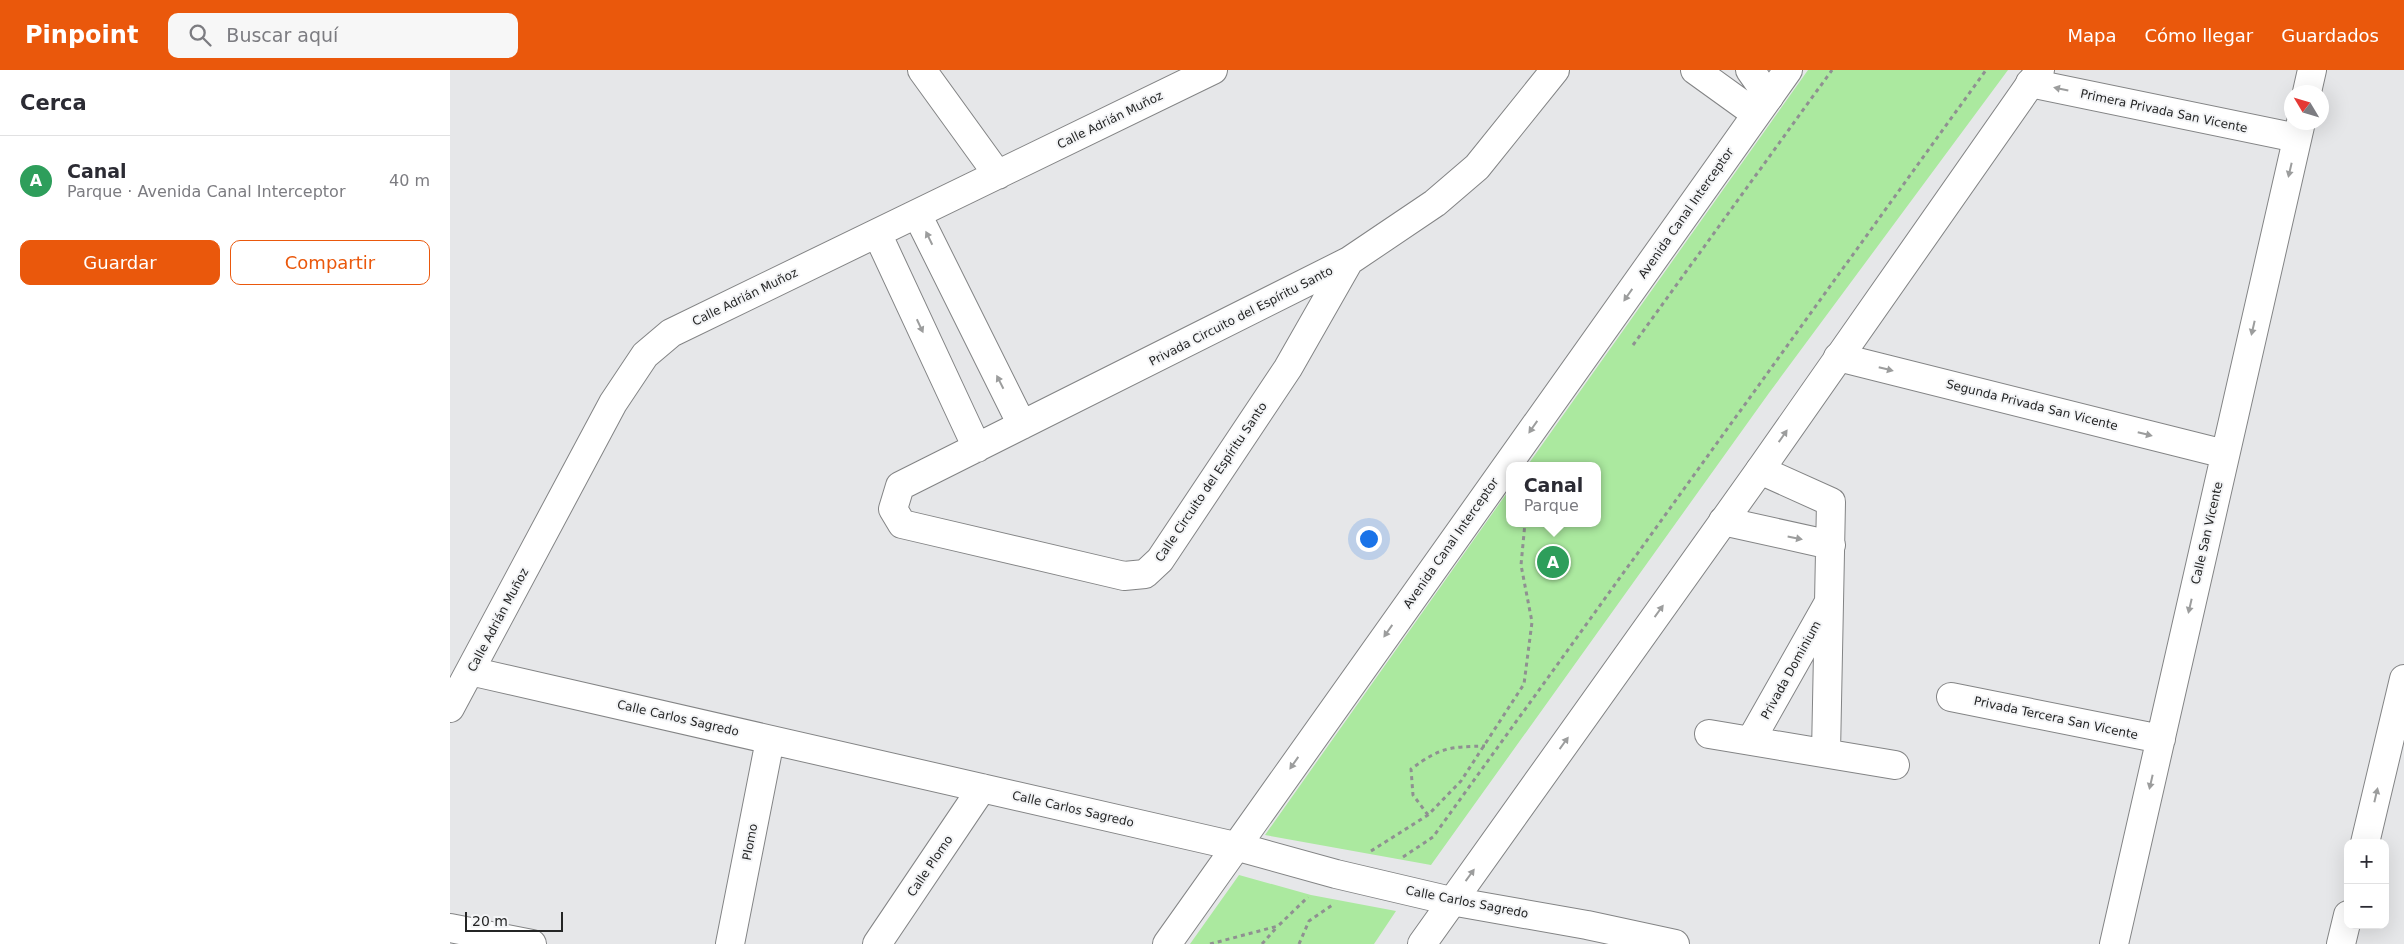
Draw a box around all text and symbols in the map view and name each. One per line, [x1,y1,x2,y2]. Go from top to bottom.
search box [168,13,518,58]
text: Pinpoint [25,21,138,49]
icon: search [186,21,214,49]
text: Buscar aquí [226,24,338,46]
text: Mapa [2067,25,2116,46]
text: Cómo llegar [2144,25,2253,46]
text: Guardados [2281,25,2379,46]
one-way arrow [2053,85,2068,93]
north arrow [2284,85,2329,130]
street label: Primera Privada San Vicente [2079,86,2249,136]
street label: Calle Adrián Muñoz [1055,88,1165,152]
text: Cerca [20,91,87,115]
street label: Avenida Canal Interceptor [1636,145,1737,281]
text: Canal [67,160,127,182]
one-way arrow [2286,163,2294,178]
text: A [30,171,42,190]
text: 40 m [389,171,430,190]
text: Parque · Avenida Canal Interceptor [67,182,345,201]
one-way arrow [925,231,933,246]
button: Guardar [20,240,220,285]
button: Compartir [230,240,430,285]
street label: Privada Circuito del Espíritu Santo [1147,263,1335,369]
street label: Calle Adrián Muñoz [690,265,800,329]
one-way arrow [1623,288,1633,302]
one-way arrow [916,319,925,334]
one-way arrow [2249,321,2257,337]
one-way arrow [1878,365,1893,373]
one-way arrow [996,374,1004,389]
street label: Segunda Privada San Vicente [1945,377,2119,433]
street label: Calle Circuito del Espíritu Santo [1152,400,1270,564]
one-way arrow [1528,420,1538,434]
one-way arrow [1778,429,1788,443]
one-way arrow [2137,430,2153,438]
popup [1506,462,1601,527]
text: Canal [1524,474,1583,496]
street label: Avenida Canal Interceptor [1401,475,1502,611]
street label: Calle San Vicente [2188,480,2226,586]
text: Parque [1524,496,1579,515]
your location [1356,526,1382,552]
one-way arrow [1788,534,1804,542]
pin: A [1537,543,1569,581]
street label: Calle Adrián Muñoz [465,566,531,674]
one-way arrow [2186,599,2194,615]
one-way arrow [1654,604,1664,618]
street label: Privada Dominium [1758,618,1824,722]
one-way arrow [1383,624,1393,638]
street label: Privada Tercera San Vicente [1973,694,2139,742]
street label: Calle Carlos Sagredo [616,697,740,739]
one-way arrow [1559,736,1569,750]
one-way arrow [1289,756,1299,770]
one-way arrow [2147,774,2155,790]
street label: Calle Carlos Sagredo [1011,788,1135,830]
one-way arrow [2372,788,2380,803]
street label: Plomo [740,823,760,861]
street label: Calle Plomo [904,833,956,899]
map controls [2344,839,2389,929]
button: + [2344,839,2389,884]
one-way arrow [1465,869,1475,882]
street label: Calle Carlos Sagredo [1405,883,1529,921]
button: − [2344,884,2389,929]
scale bar [465,909,562,932]
text: 20 m [472,913,508,929]

